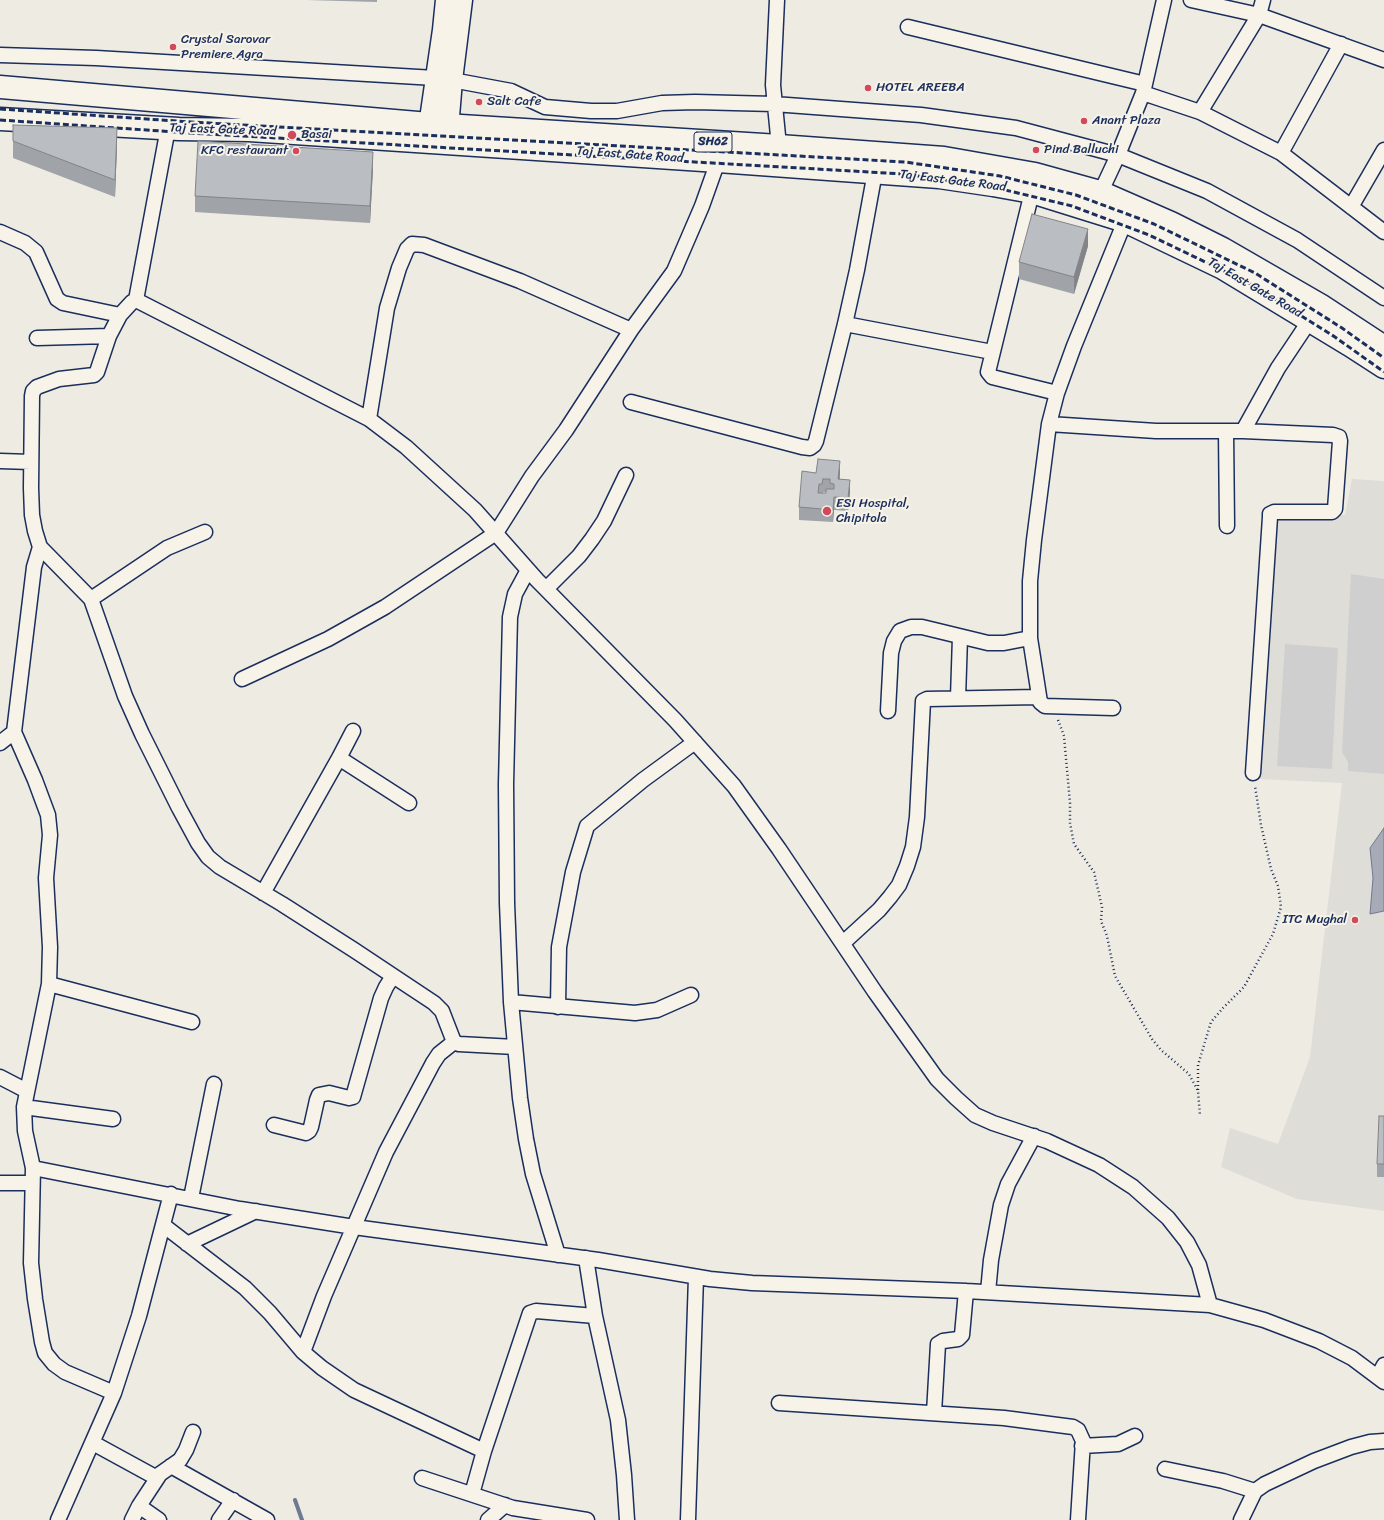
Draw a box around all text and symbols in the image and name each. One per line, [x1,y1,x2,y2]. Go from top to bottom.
place label: Crystal Sarovar Premiere Agra [181,32,270,63]
marker: Crystal Sarovar Premiere Agra [168,42,178,52]
place label: HOTEL AREEBA [876,80,965,96]
marker: HOTEL AREEBA [863,83,873,93]
place label: Salt Cafe [487,94,542,110]
marker: Salt Cafe [474,97,484,107]
place label: Anant Plaza [1092,113,1161,129]
marker: Anant Plaza [1079,116,1089,126]
street label: Taj East Gate Road [169,120,277,140]
place label: Basai [301,127,332,143]
marker: Basai [286,129,298,141]
road number: SH62 [694,132,732,152]
place label: Pind Balluchi [1044,142,1119,158]
place label: KFC restaurant [201,143,288,159]
street label: Taj East Gate Road [576,143,684,167]
marker: Pind Balluchi [1031,145,1041,155]
marker: KFC restaurant [291,146,301,156]
street label: Taj East Gate Road [899,167,1007,195]
street label: Taj East Gate Road [1205,254,1305,322]
place label: ESI Hospital, Chipitola [836,496,910,527]
marker: ESI Hospital, Chipitola [821,505,833,517]
place label: ITC Mughal [1283,912,1347,928]
marker: ITC Mughal [1350,915,1360,925]

